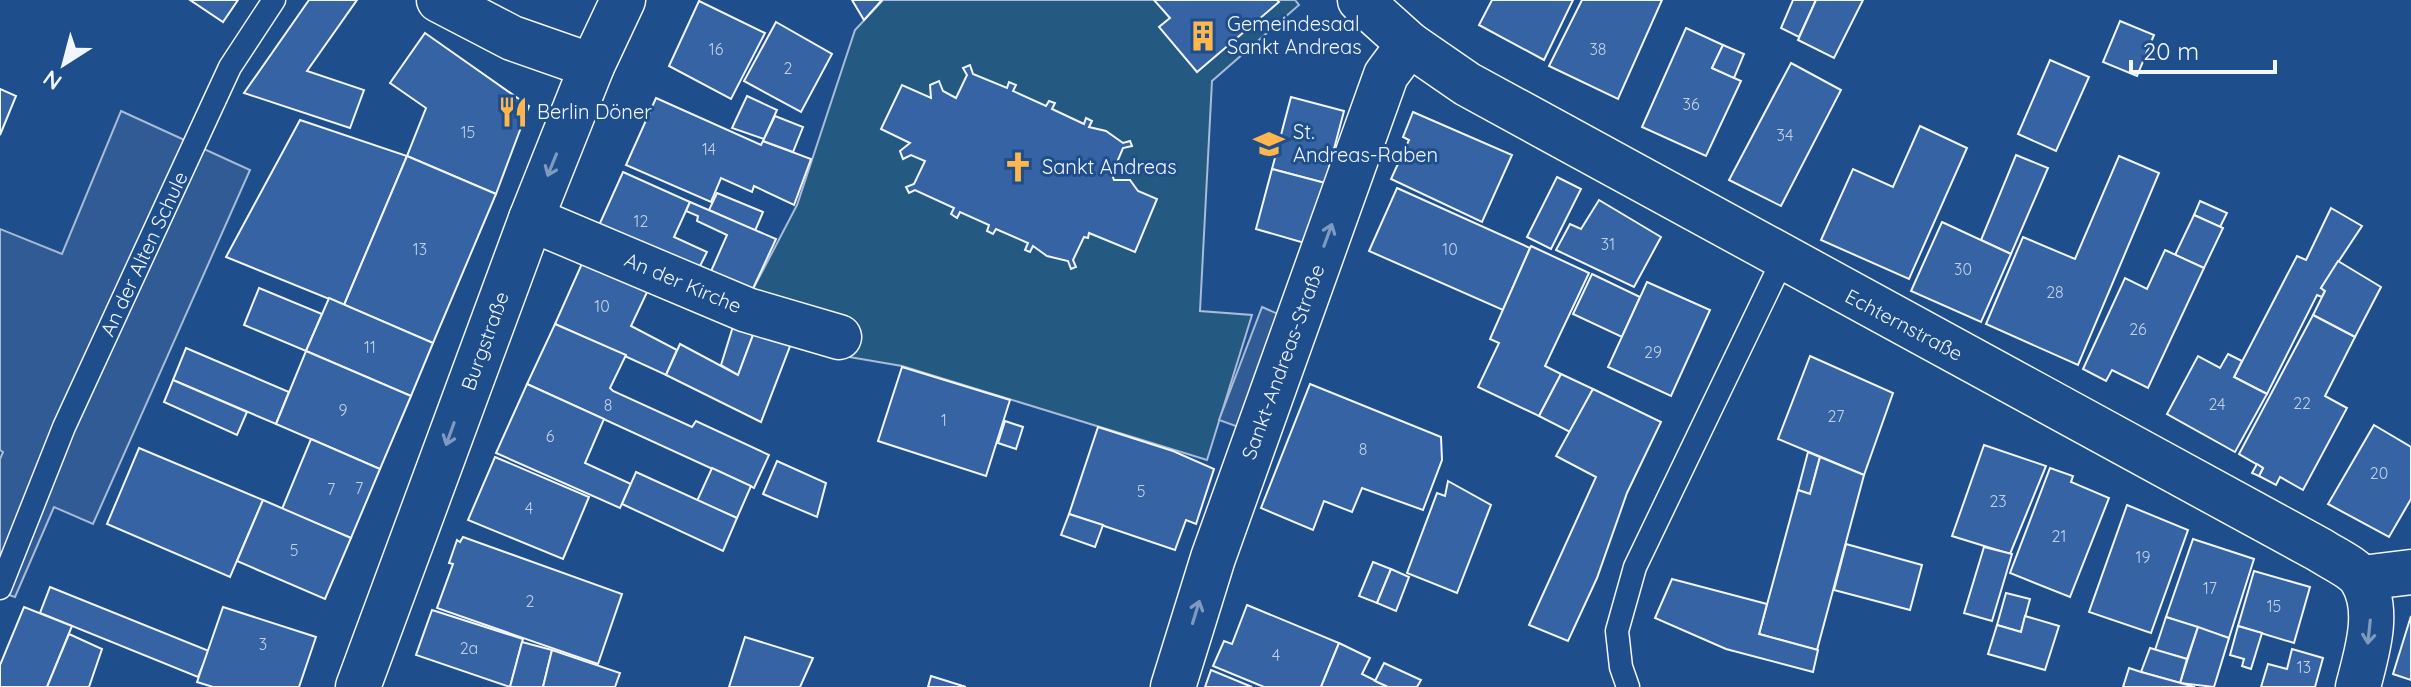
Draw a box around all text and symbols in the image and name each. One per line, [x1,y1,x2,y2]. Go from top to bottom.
place label: Gemeindesaal Sankt Andreas [1227,11,1362,59]
building icon: Gemeindesaal Sankt Andreas [1186,19,1220,53]
north arrow [24,24,104,104]
scale bar [2131,24,2275,74]
text: 20 m [2143,36,2199,66]
house number: 16 [709,39,724,59]
house number: 38 [1589,39,1607,59]
house number: 2 [784,58,793,78]
text: N [37,64,67,96]
house number: 36 [1683,94,1700,114]
restaurant icon: Berlin Döner [496,95,530,129]
place label: Berlin Döner [537,99,652,124]
place label: St. Andreas-Raben [1293,119,1438,167]
house number: 15 [461,122,475,142]
house number: 34 [1777,125,1793,145]
school or university icon: St. Andreas-Raben [1252,127,1286,161]
house number: 14 [702,139,716,159]
church icon: Sankt Andreas [1001,150,1035,184]
one-way arrow [544,152,559,177]
place label: Sankt Andreas [1042,154,1177,179]
street label: An der Alten Schule [94,167,193,340]
house number: 12 [634,211,649,231]
one-way arrow [1322,223,1337,248]
house number: 31 [1601,234,1615,254]
house number: 13 [413,239,427,259]
house number: 10 [1442,239,1458,259]
street label: An der Kirche [621,247,745,318]
house number: 30 [1954,259,1972,279]
street label: Sankt-Andreas-Straße [1236,261,1329,463]
house number: 28 [2046,282,2064,302]
street label: Echternstraße [1841,283,1967,366]
street label: Burgstraße [455,288,514,394]
house number: 10 [594,296,610,316]
house number: 26 [2129,319,2147,339]
house number: 11 [364,337,376,357]
house number: 29 [1644,342,1662,362]
house number: 22 [2293,393,2311,413]
house number: 24 [2208,394,2226,414]
house number: 8 [604,395,612,415]
house number: 9 [339,400,348,420]
house number: 27 [1828,406,1844,426]
house number: 1 [941,410,947,430]
one-way arrow [442,421,457,446]
house number: 6 [546,426,555,446]
house number: 8 [1359,439,1367,459]
house number: 20 [2370,463,2388,483]
house number: 7 [355,478,363,498]
house number: 7 [327,479,335,499]
house number: 5 [1137,481,1145,501]
house number: 23 [1989,491,2007,511]
house number: 4 [525,498,533,518]
house number: 21 [2052,526,2066,546]
house number: 5 [290,540,298,560]
house number: 19 [2136,547,2150,567]
house number: 17 [2203,578,2217,598]
house number: 2 [526,591,535,611]
house number: 15 [2267,596,2281,616]
one-way arrow [1189,600,1204,626]
one-way arrow [2361,619,2376,645]
house number: 3 [259,634,267,654]
house number: 2a [460,638,478,658]
house number: 4 [1272,645,1280,665]
house number: 13 [2297,657,2311,677]

